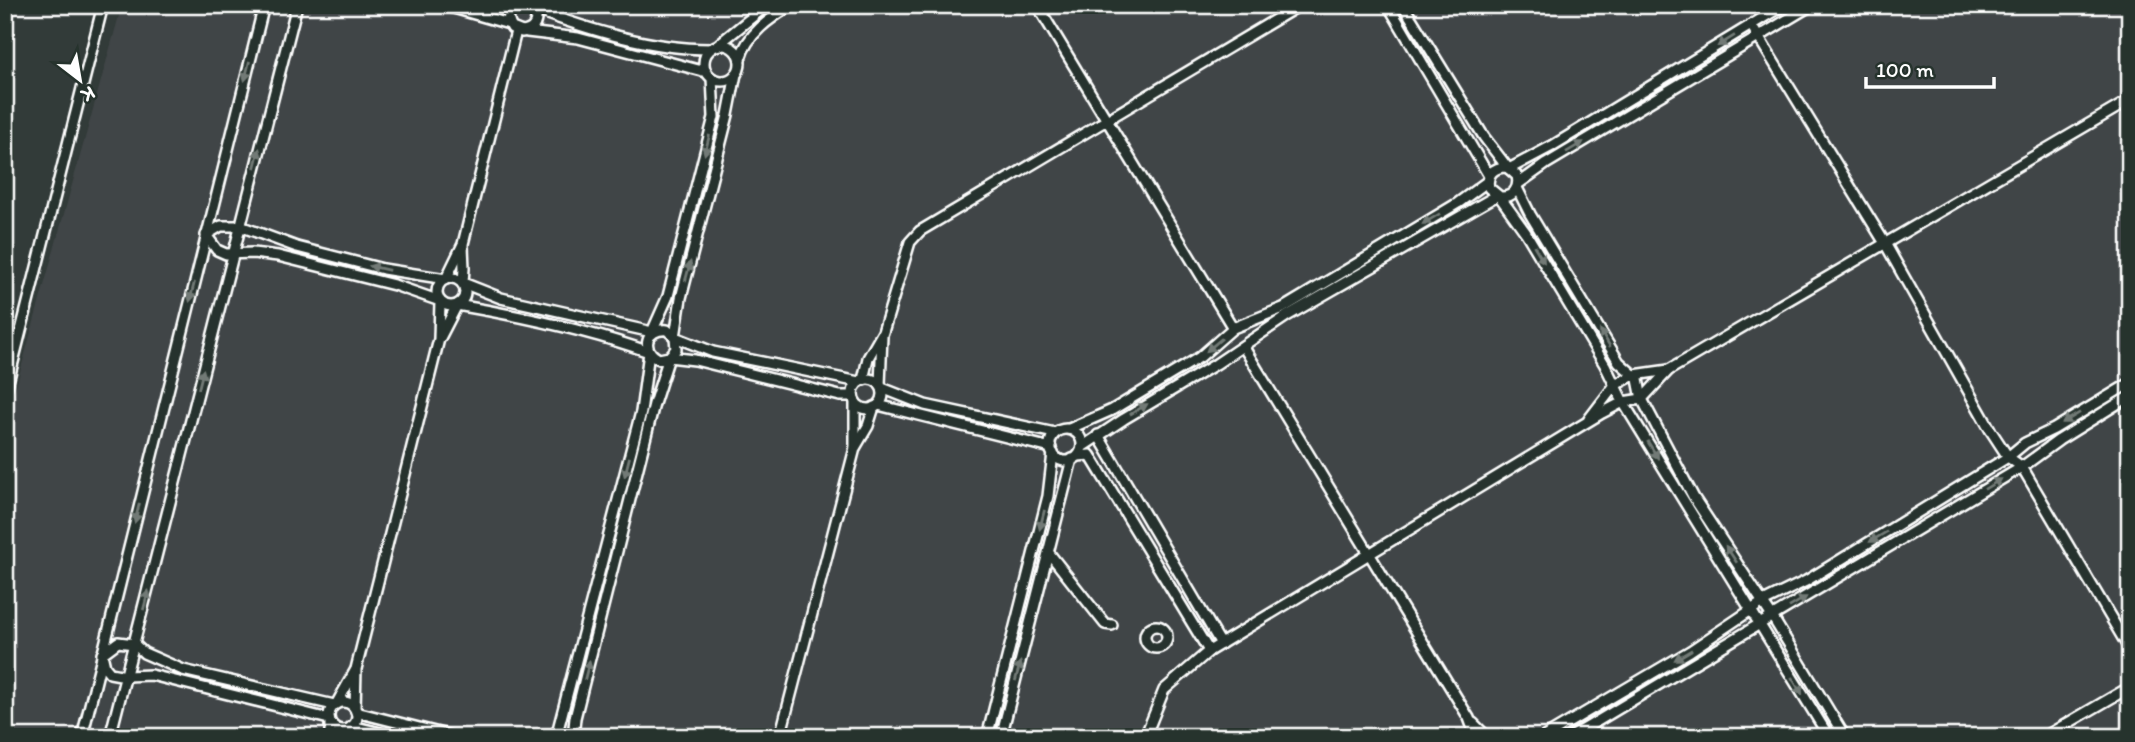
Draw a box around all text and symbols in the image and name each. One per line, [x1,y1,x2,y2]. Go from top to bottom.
one-way arrow [1716,34,1735,47]
north arrow [46,46,116,116]
scale bar [1866,46,1993,90]
text: 100 m [1876,57,1934,82]
one-way arrow [241,61,252,83]
text: K [77,81,100,108]
one-way arrow [701,134,712,156]
one-way arrow [1566,140,1585,153]
one-way arrow [252,147,263,169]
one-way arrow [1421,213,1440,225]
one-way arrow [1532,244,1545,263]
one-way arrow [683,260,694,282]
one-way arrow [368,262,390,273]
one-way arrow [186,281,197,303]
one-way arrow [1599,329,1612,348]
one-way arrow [1205,337,1222,352]
one-way arrow [196,368,207,390]
one-way arrow [1130,403,1149,416]
one-way arrow [2062,412,2081,425]
one-way arrow [1646,441,1659,460]
one-way arrow [621,456,632,478]
one-way arrow [1984,478,2003,491]
one-way arrow [131,502,142,524]
one-way arrow [1036,509,1047,531]
one-way arrow [1868,530,1887,543]
one-way arrow [1724,545,1738,563]
one-way arrow [141,589,151,610]
one-way arrow [1789,596,1808,608]
one-way arrow [1674,649,1693,661]
one-way arrow [582,659,593,681]
one-way arrow [1014,660,1024,681]
one-way arrow [1791,676,1804,695]

